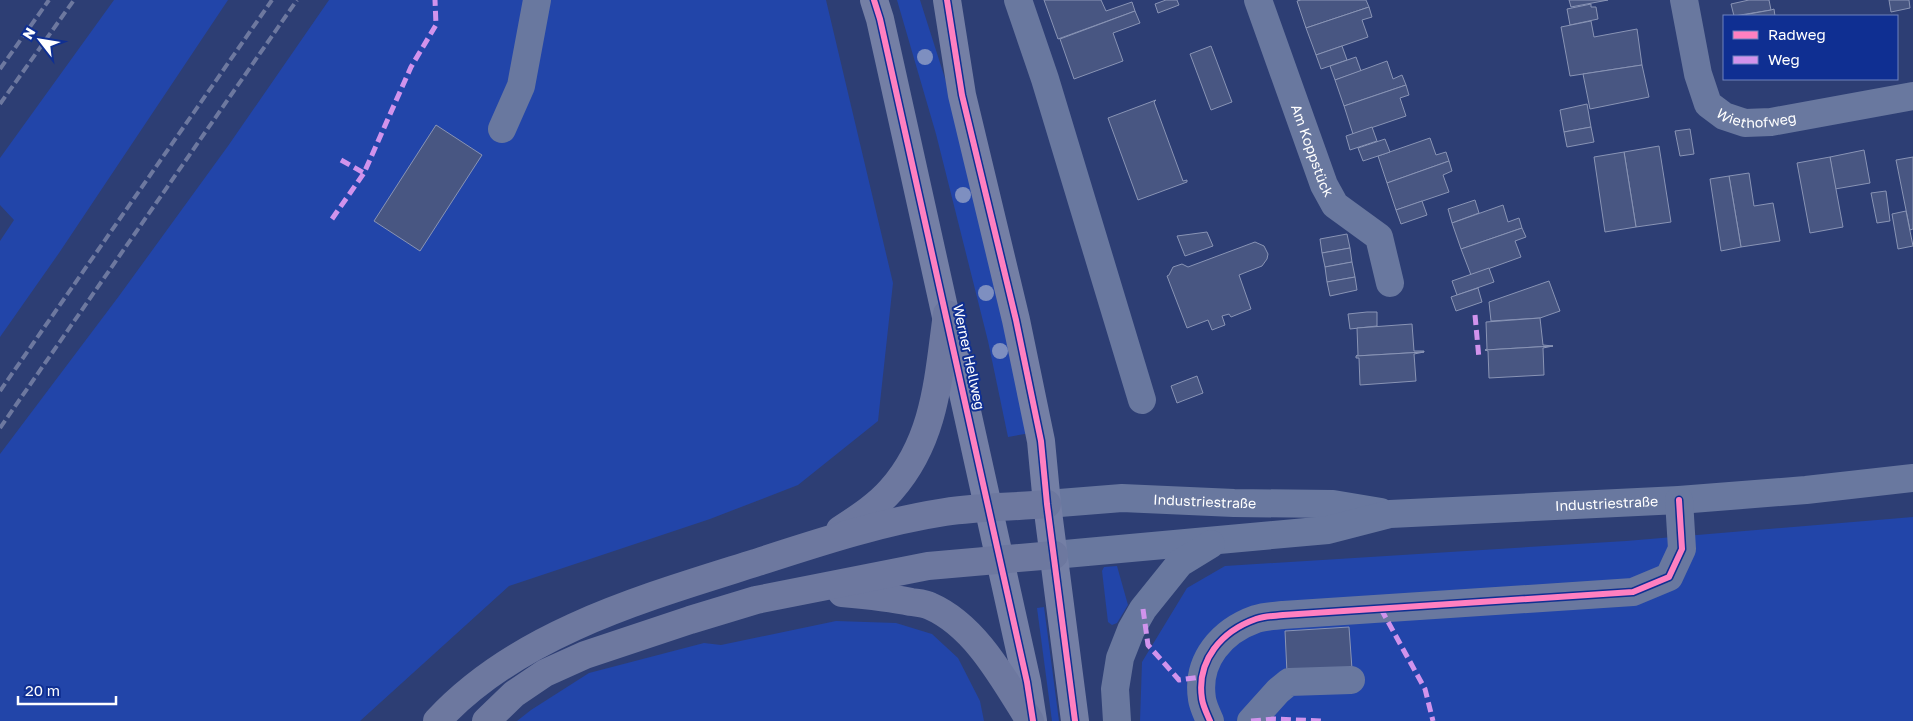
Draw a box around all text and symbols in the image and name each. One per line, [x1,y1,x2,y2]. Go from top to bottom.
north arrow [15,15,65,65]
legend [1723,15,1898,80]
text: N [18,24,38,42]
text: Radweg [1768,25,1826,43]
text: Weg [1768,50,1800,68]
street label: Am Koppstück [1288,102,1338,200]
street label: Wiethofweg [1713,104,1798,131]
street label: Werner Hellweg [950,302,989,411]
street label: Industriestraße [1153,490,1256,511]
street label: Industriestraße [1555,492,1658,514]
scale bar [18,674,115,706]
text: 20 m [25,681,60,699]

